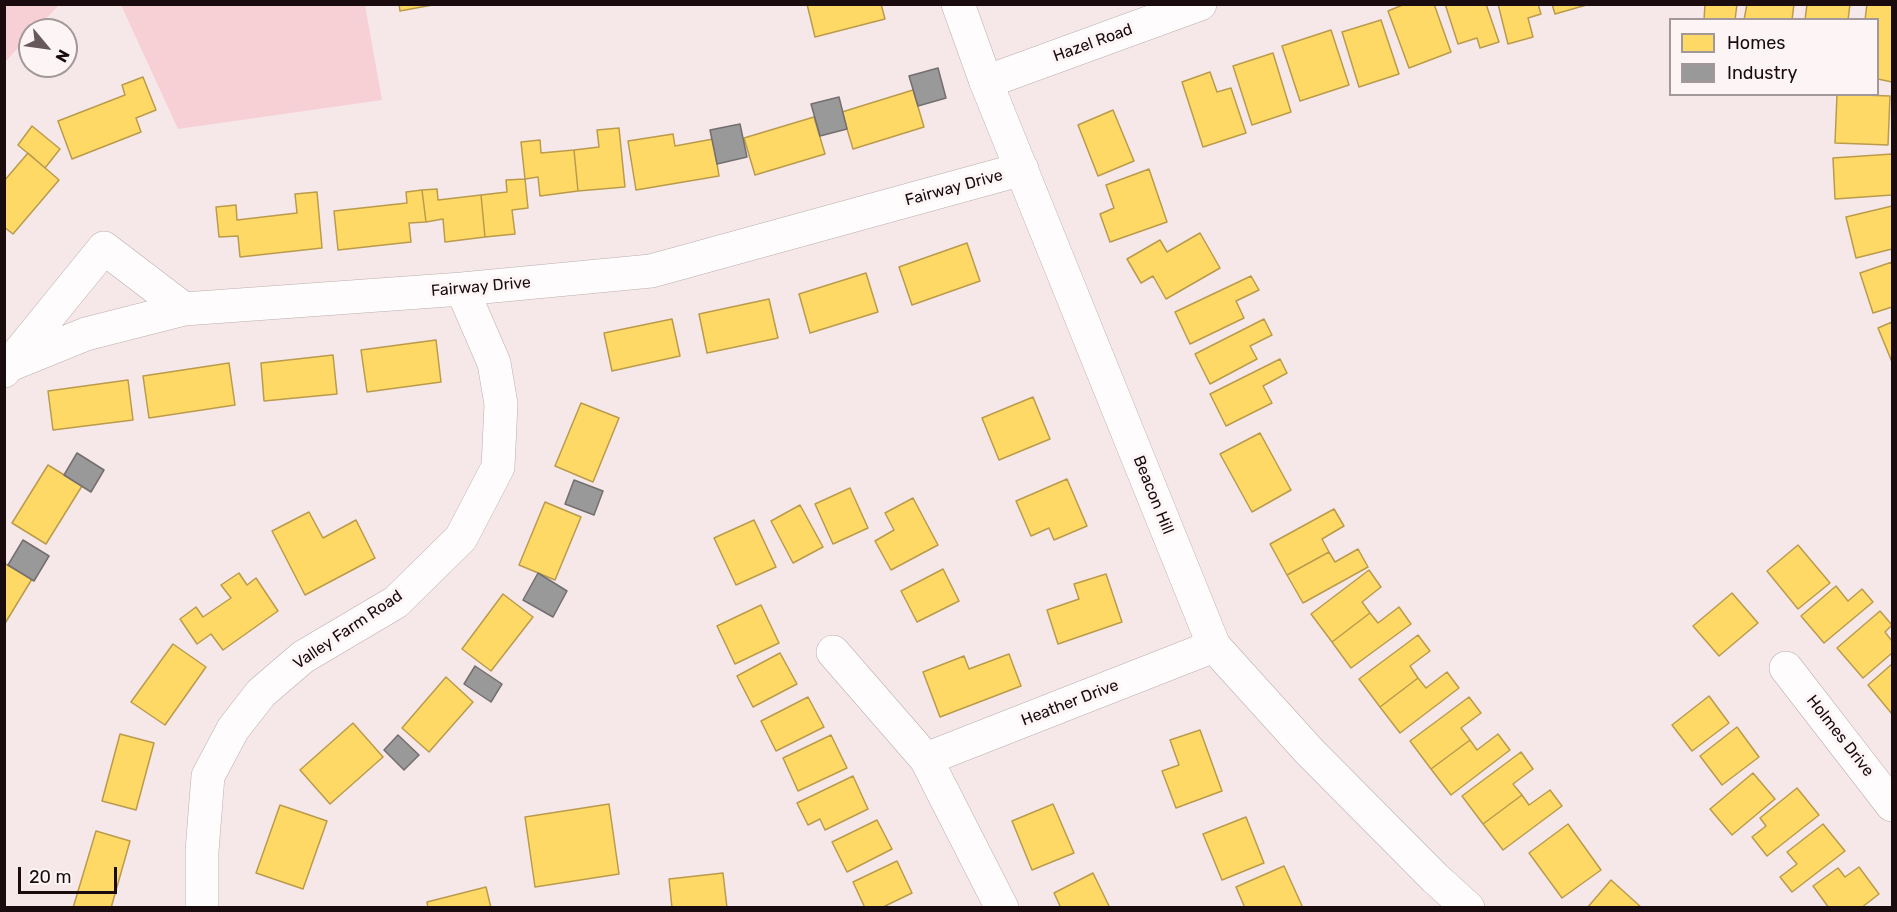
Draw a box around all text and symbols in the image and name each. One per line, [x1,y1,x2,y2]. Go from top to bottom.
north arrow [18,18,78,78]
legend [1669,18,1879,96]
street label: Hazel Road [1051,20,1135,66]
text: Homes [1727,32,1785,54]
text: N [51,46,74,66]
text: Industry [1727,62,1797,84]
street label: Fairway Drive [903,166,1005,210]
street label: Fairway Drive [430,273,532,301]
street label: Beacon Hill [1129,453,1177,537]
street label: Valley Farm Road [290,586,406,674]
street label: Heather Drive [1019,676,1121,730]
street label: Holmes Drive [1802,691,1878,781]
scale bar [21,855,120,893]
text: 20 m [29,866,71,888]

